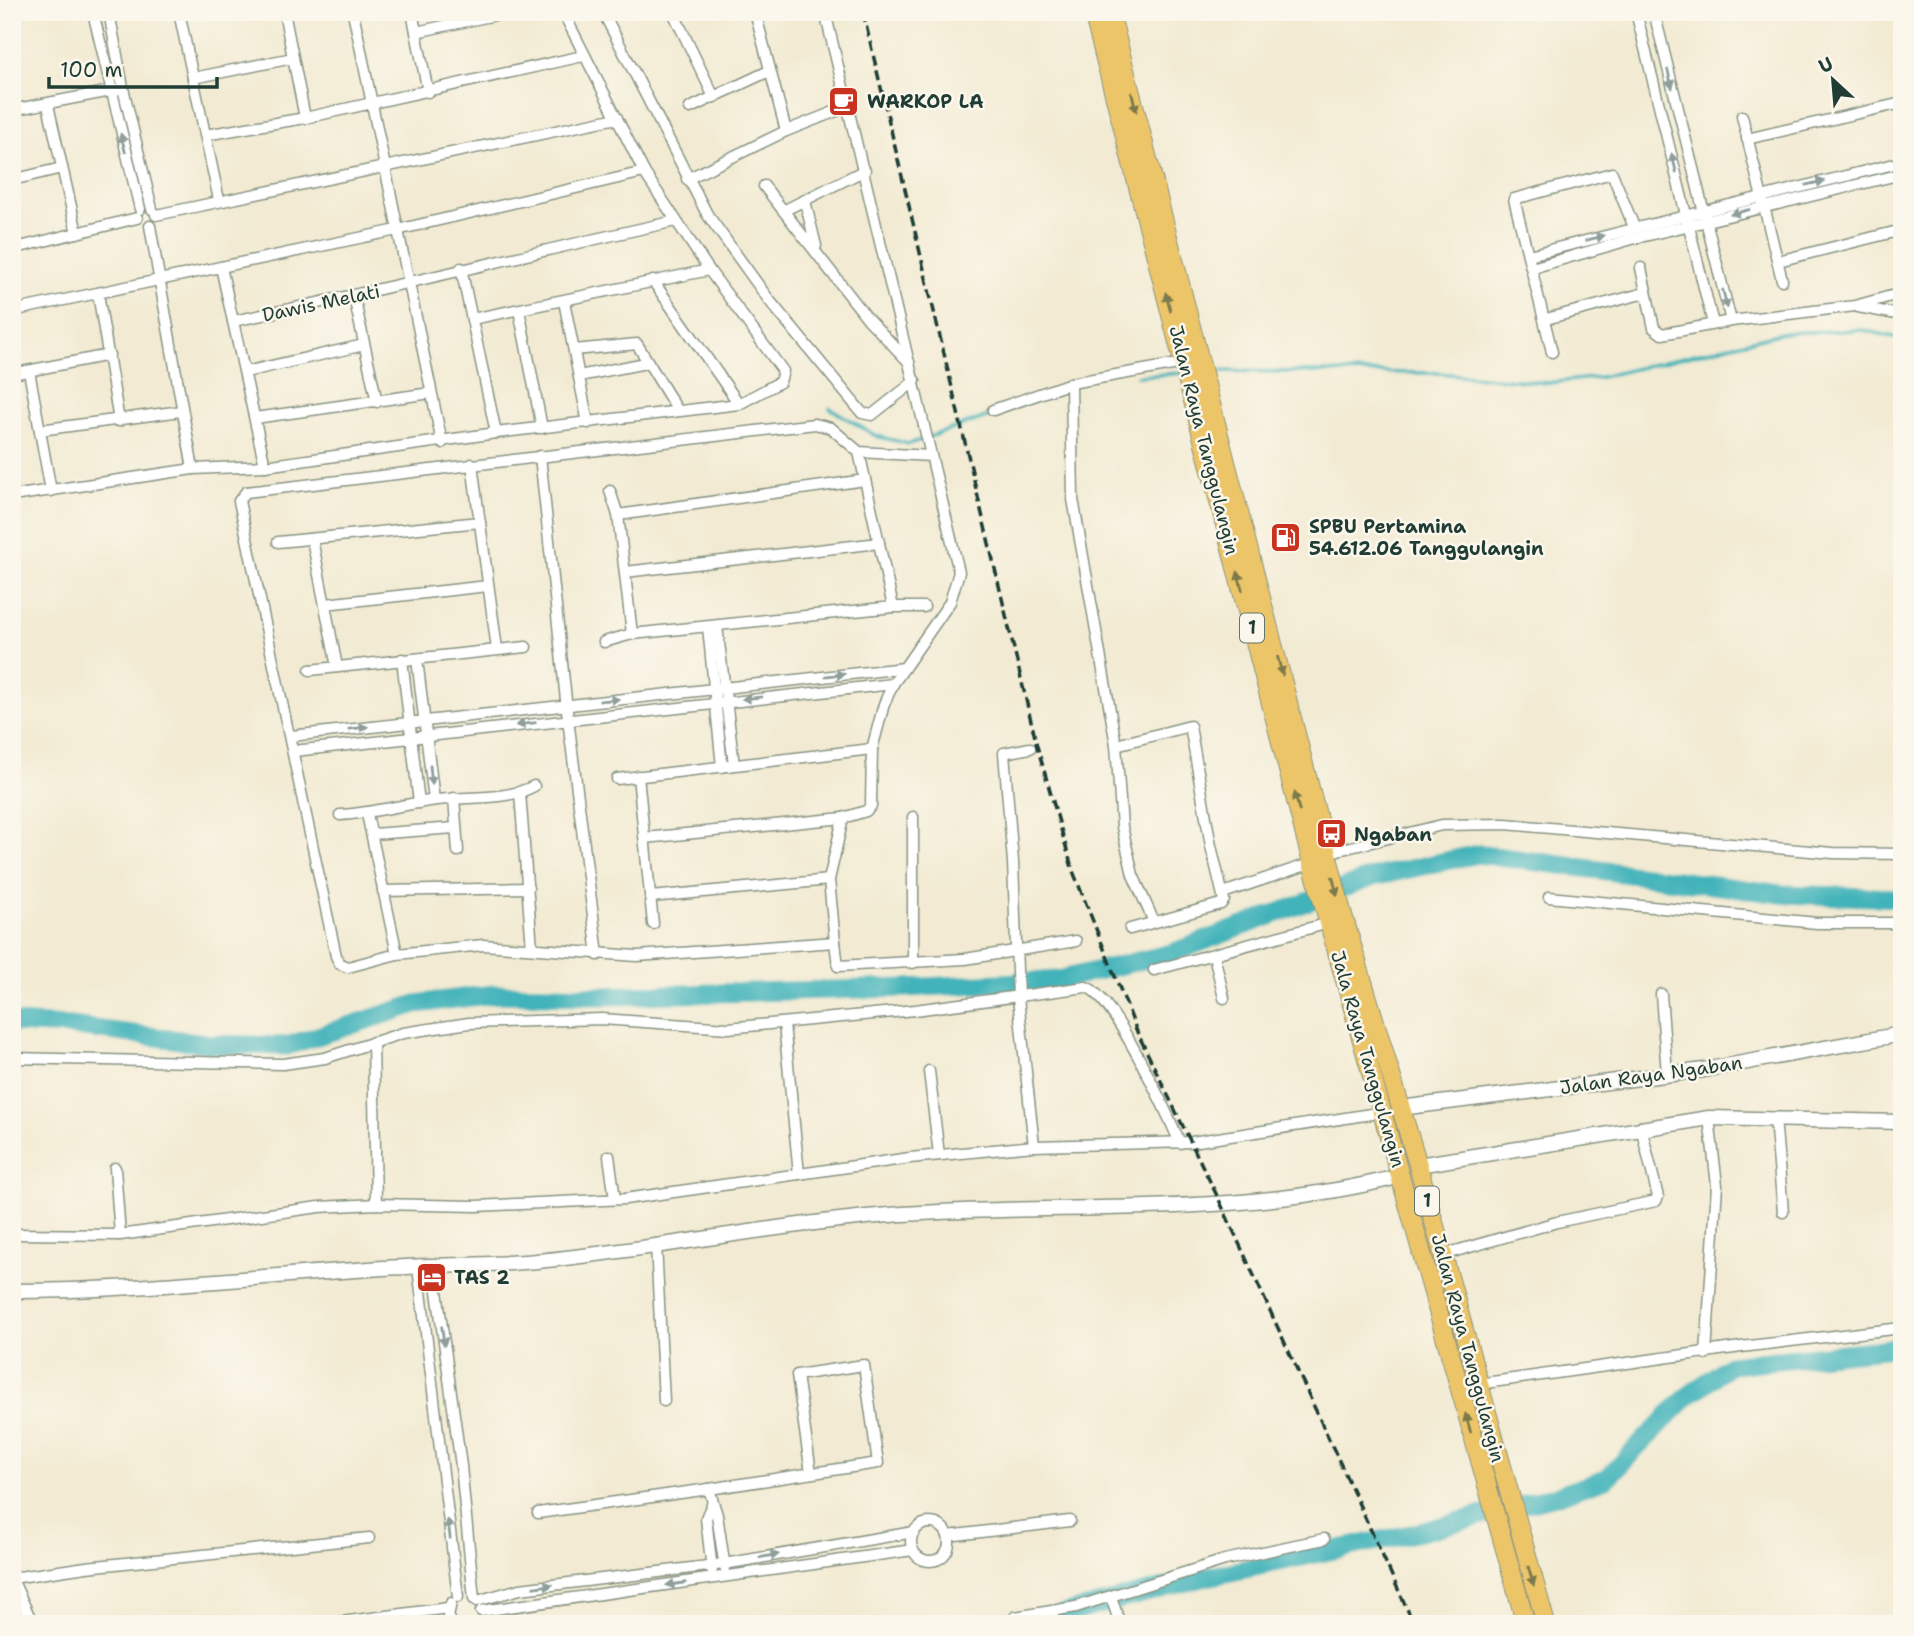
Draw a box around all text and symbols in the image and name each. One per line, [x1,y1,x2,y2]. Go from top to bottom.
scale bar [49,46,217,90]
north arrow [1798,46,1868,116]
text: U [1814,51,1837,79]
text: 100 m [60,56,123,84]
one-way arrow [1665,68,1676,90]
cafe icon: WARKOP LA [827,84,861,118]
place label: WARKOP LA [867,89,983,114]
one-way arrow [1129,91,1140,113]
one-way arrow [117,132,128,154]
one-way arrow [1668,152,1679,174]
one-way arrow [1804,177,1826,188]
one-way arrow [1729,207,1751,218]
one-way arrow [1584,232,1605,242]
street label: Dawis Melati [260,278,382,328]
one-way arrow [1720,288,1731,310]
one-way arrow [1162,291,1173,313]
street label: Jalan Raya Tanggulangin [1163,323,1245,557]
place label: SPBU Pertamina 54.612.06 Tanggulangin [1309,514,1544,561]
fuel station icon: SPBU Pertamina 54.612.06 Tanggulangin [1269,520,1303,554]
one-way arrow [1234,570,1245,592]
road number: 1 [1240,614,1264,642]
one-way arrow [1275,655,1286,677]
one-way arrow [824,669,846,680]
one-way arrow [741,693,763,704]
one-way arrow [598,694,620,705]
one-way arrow [515,719,537,730]
one-way arrow [348,723,370,734]
one-way arrow [425,764,436,786]
one-way arrow [1291,791,1302,813]
bus stop icon: Ngaban [1314,817,1348,851]
place label: Ngaban [1354,822,1432,847]
one-way arrow [1330,875,1341,897]
street label: Jala Raya Tanggulangin [1325,948,1411,1170]
street label: Jalan Raya Ngaban [1558,1050,1744,1100]
road number: 1 [1415,1186,1439,1216]
street label: Jalan Raya Tanggulangin [1425,1231,1511,1465]
hotel icon: TAS 2 [414,1260,448,1294]
place label: TAS 2 [454,1265,510,1290]
one-way arrow [438,1325,449,1347]
one-way arrow [1462,1411,1473,1433]
one-way arrow [444,1518,455,1540]
one-way arrow [758,1550,780,1561]
one-way arrow [1527,1566,1537,1587]
one-way arrow [665,1579,687,1590]
one-way arrow [532,1581,554,1592]

